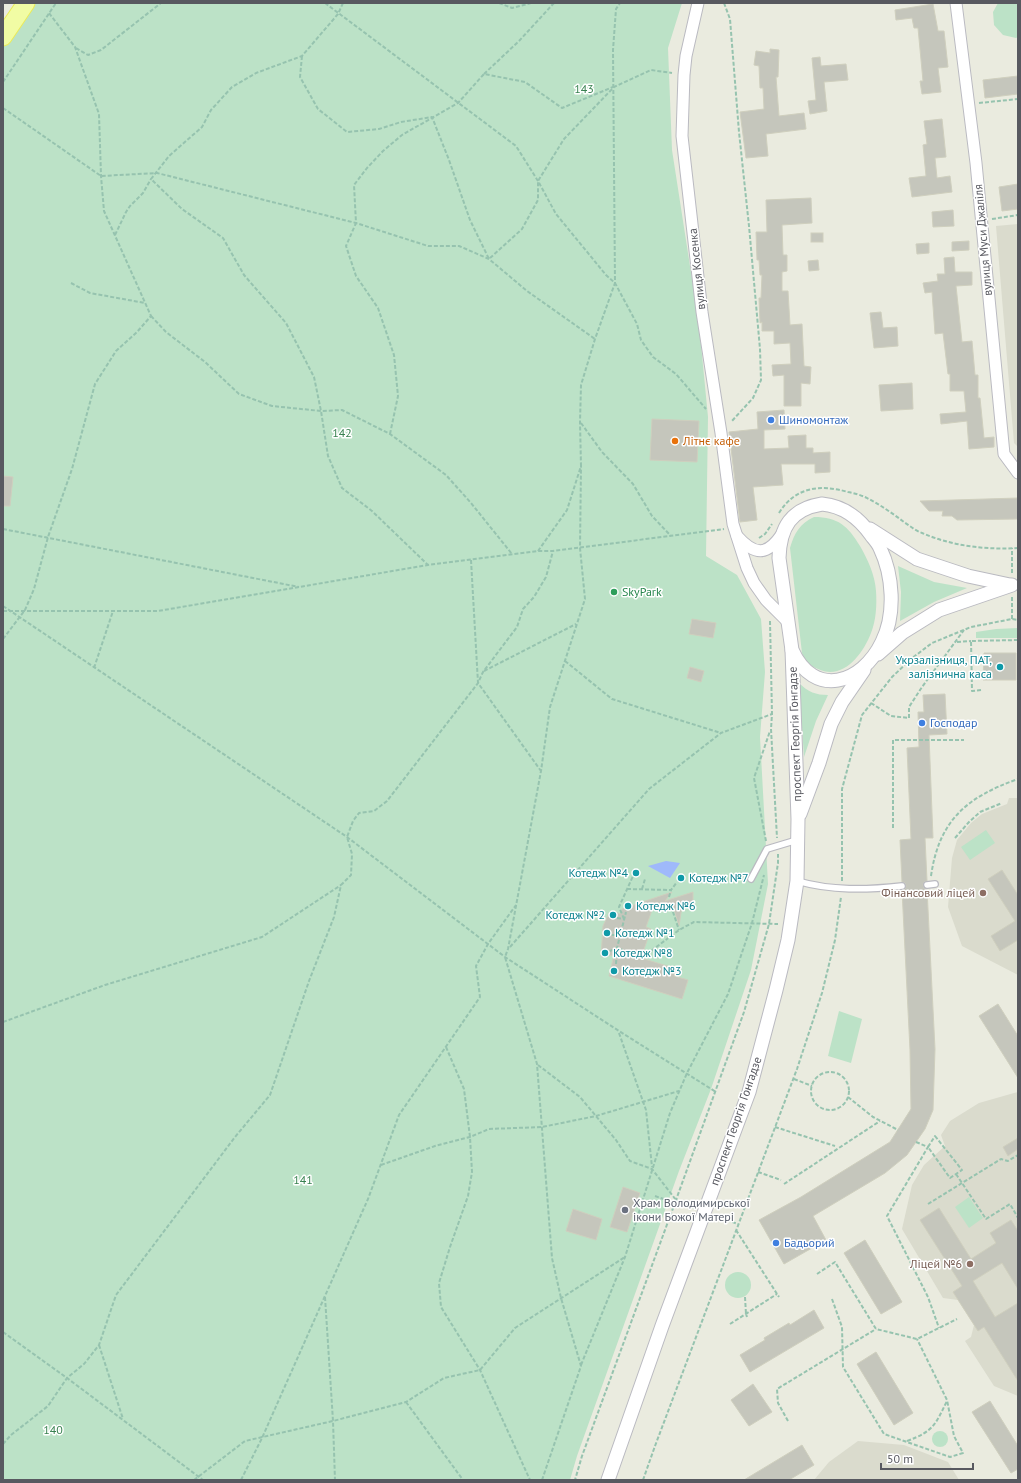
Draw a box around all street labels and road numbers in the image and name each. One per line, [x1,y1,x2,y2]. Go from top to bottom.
street label: вулиця Муси Джаліля [970,183,995,297]
street label: вулиця Косенка [685,228,708,311]
street label: проспект Георгія Гонгадзе [785,666,804,802]
street label: проспект Георгія Гонгадзе [706,1054,765,1187]

